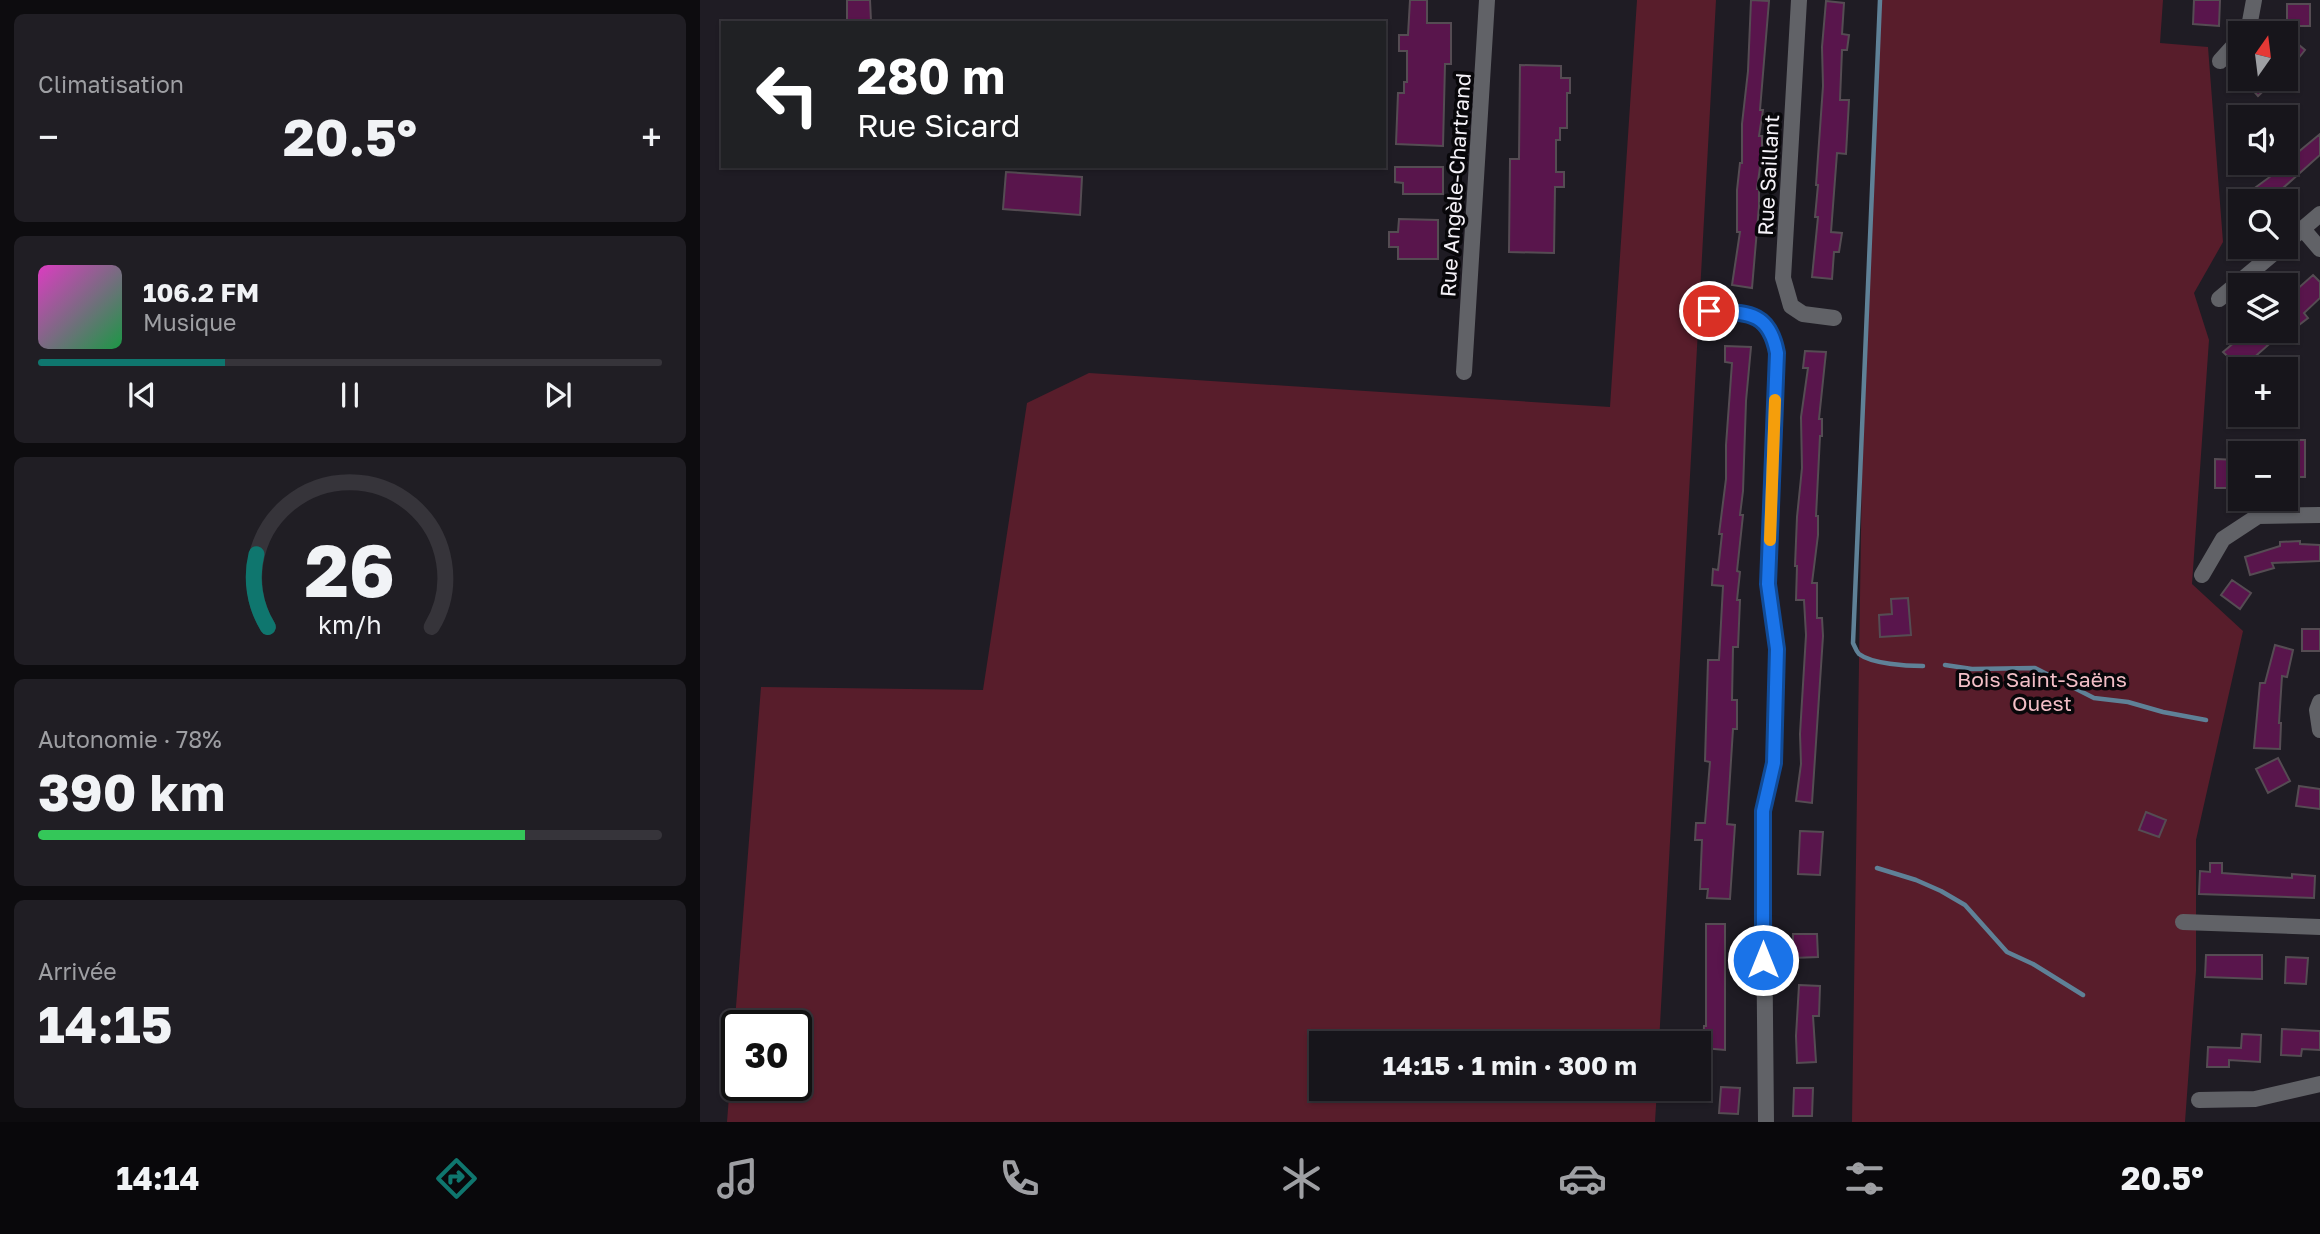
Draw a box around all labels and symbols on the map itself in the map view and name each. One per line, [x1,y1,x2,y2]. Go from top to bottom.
north arrow [2228,21,2298,91]
street label: Rue Angèle-Chartrand [1434,72,1476,298]
street label: Rue Saillant [1752,114,1784,236]
pin [1679,281,1739,341]
park label: Bois Saint-Saëns Ouest [1957,666,2127,716]
position arrow [1726,923,1800,997]
speed limit sign: 30 [721,1010,812,1101]

